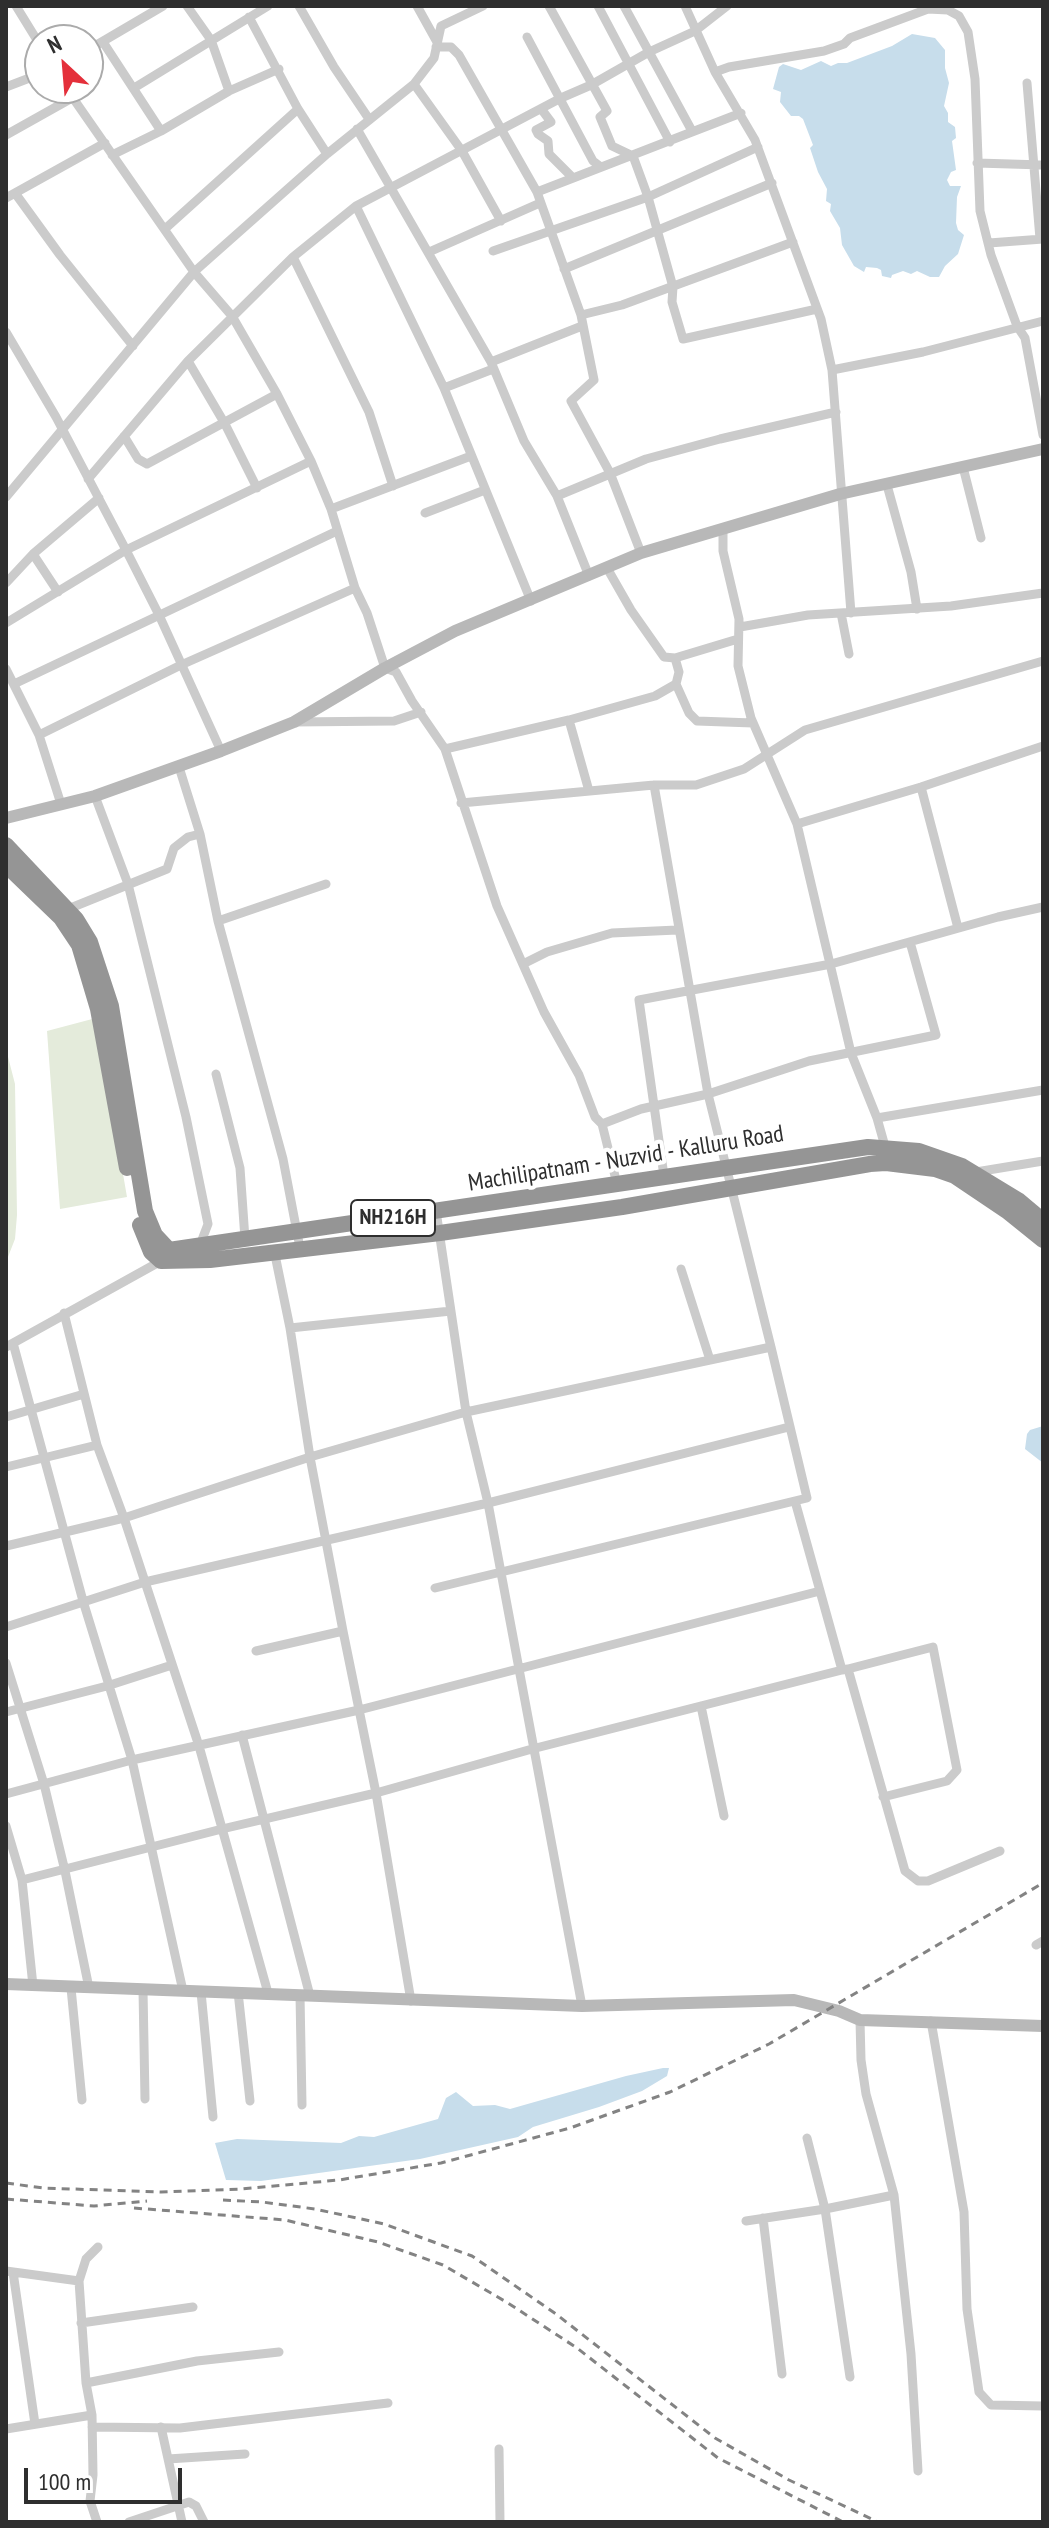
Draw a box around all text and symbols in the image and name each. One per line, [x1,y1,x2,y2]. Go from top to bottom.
north arrow [24,24,104,104]
text: N [43,29,66,59]
street label: Machilipatnam - Nuzvid - Kalluru Road [466,1120,786,1198]
road number: NH216H [351,1200,435,1236]
scale bar [28,2452,186,2502]
text: 100 m [38,2466,91,2497]

